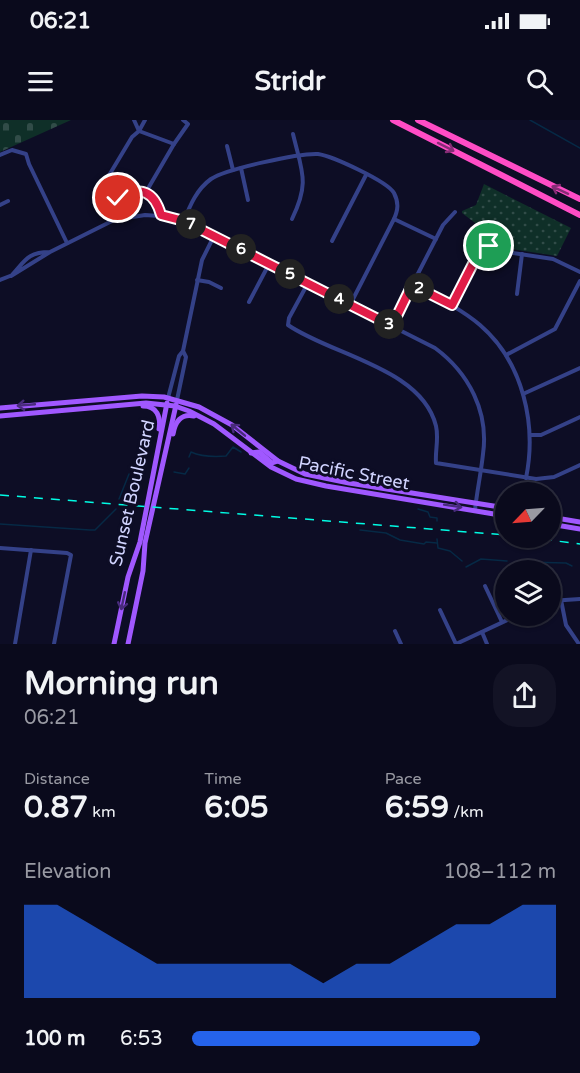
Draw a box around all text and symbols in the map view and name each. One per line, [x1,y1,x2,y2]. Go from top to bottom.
text: 06:21 [30,8,91,34]
icon: menu [24,65,57,98]
text: Stridr [255,65,325,98]
icon: search [523,65,556,98]
one-way arrow [437,142,455,153]
pin [92,172,143,223]
icon: check [101,181,134,214]
one-way arrow [551,184,569,195]
pin: 7 [176,209,206,239]
text: 7 [186,214,196,234]
pin [463,220,514,271]
icon: arrive [472,229,505,262]
pin: 6 [226,234,256,264]
text: 6 [236,239,246,259]
pin: 5 [275,259,305,289]
text: 5 [285,264,295,284]
pin: 2 [404,273,434,303]
text: 2 [414,278,424,298]
pin: 4 [324,284,354,314]
text: 4 [334,289,344,309]
pin: 3 [374,309,404,339]
text: 3 [384,314,394,334]
one-way arrow [17,400,37,411]
street label: Sunset Boulevard [104,418,160,568]
one-way arrow [230,424,246,437]
street label: Pacific Street [296,451,412,495]
north arrow [495,482,561,548]
map controls [495,482,561,626]
one-way arrow [443,501,463,512]
button: layers [495,560,561,626]
one-way arrow [117,590,128,610]
text: Morning run [24,664,219,703]
button: share [493,664,556,727]
text: 06:21 [24,706,79,730]
text: Distance [24,769,90,789]
text: Time [204,769,242,789]
text: Pace [385,769,422,789]
text: 0.87 [24,789,88,826]
text: 6:05 [204,789,269,826]
text: 6:59 [385,789,449,826]
text: km [88,802,116,822]
text: /km [449,802,484,822]
text: Elevation [24,860,111,884]
text: 108–112 m [443,860,556,884]
text: 100 m [24,1027,85,1051]
text: 6:53 [120,1027,163,1051]

